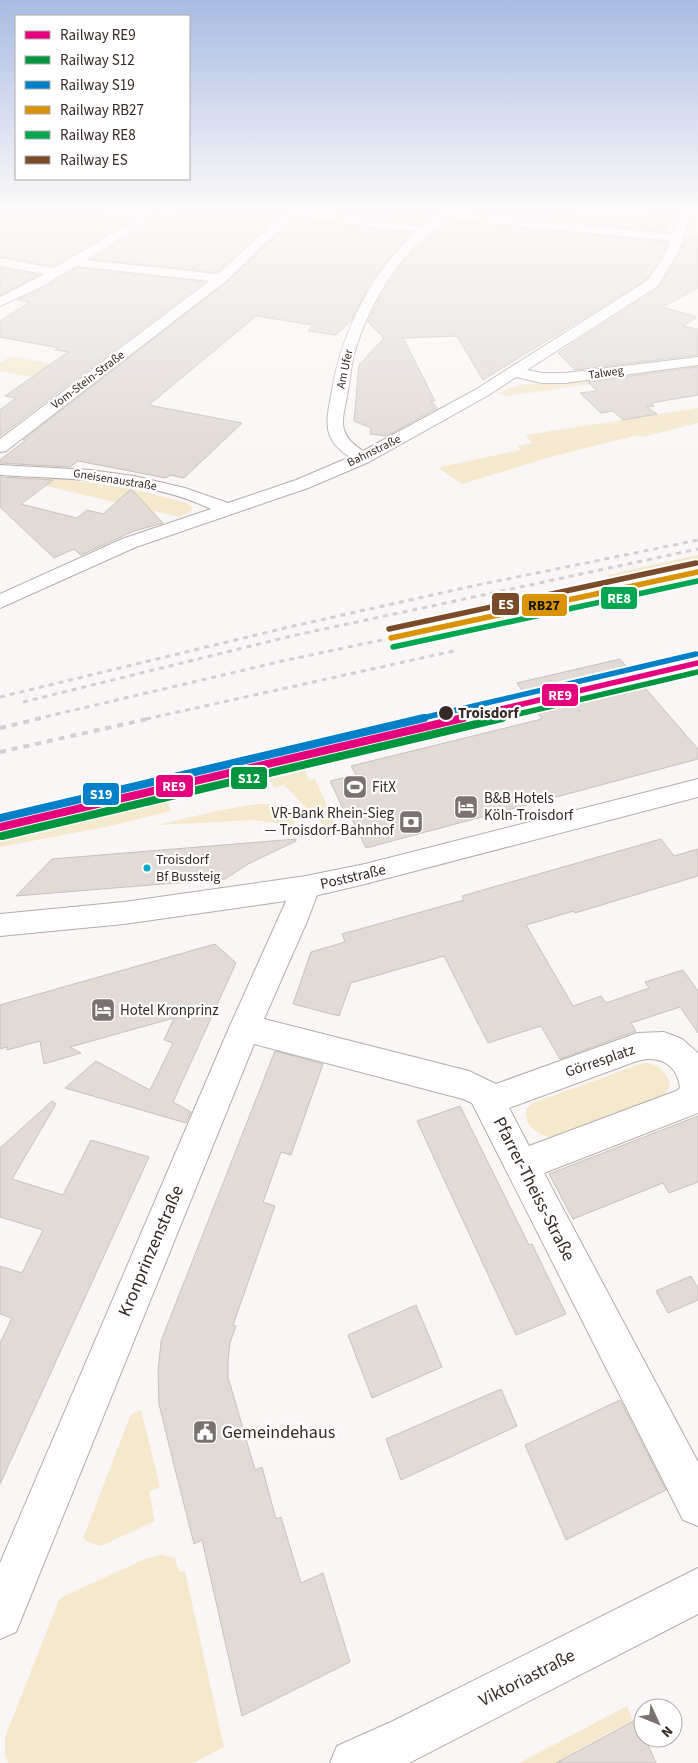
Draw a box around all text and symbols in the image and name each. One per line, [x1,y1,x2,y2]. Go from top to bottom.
legend [15,15,190,180]
text: Railway RE9 [60,25,136,46]
text: Railway S12 [60,50,135,71]
text: Railway S19 [60,75,135,96]
text: Railway RB27 [60,100,144,121]
text: Railway RE8 [60,125,136,146]
text: Railway ES [60,150,128,171]
street label: Vom-Stein-Straße [48,347,128,413]
street label: Am Ufer [333,347,358,390]
street label: Talweg [587,362,625,384]
street label: Bahnstraße [344,431,404,471]
street label: Gneisenaustraße [72,465,158,495]
line badge: RE8 [600,586,638,610]
text: RE8 [607,589,631,609]
line badge: ES [491,592,520,616]
line badge: RB27 [521,593,568,617]
text: ES [498,595,514,615]
text: RB27 [528,596,560,616]
line badge: RE9 [541,683,579,707]
text: RE9 [548,686,572,706]
place label: Troisdorf [458,703,520,724]
marker: Troisdorf [437,704,455,722]
line badge: S12 [230,766,268,790]
text: S12 [238,769,260,789]
line badge: RE9 [155,774,194,798]
sports icon: FitX [342,774,368,800]
text: RE9 [162,777,186,797]
place label: FitX [372,777,396,798]
line badge: S19 [82,782,120,806]
text: S19 [90,785,112,805]
place label: B&B Hotels Köln-Troisdorf [484,788,574,826]
hotel icon: B&B Hotels Köln-Troisdorf [453,794,479,820]
place label: VR-Bank Rhein-Sieg — Troisdorf-Bahnhof [265,803,395,841]
bank icon: VR-Bank Rhein-Sieg — Troisdorf-Bahnhof [398,809,424,835]
place label: Troisdorf Bf Bussteig [156,850,220,887]
street label: Poststraße [318,859,388,895]
marker: Troisdorf Bf Bussteig [142,863,152,873]
hotel icon: Hotel Kronprinz [90,997,116,1023]
place label: Hotel Kronprinz [120,1000,219,1021]
street label: Görresplatz [562,1039,638,1083]
street label: Pfarrer-Theiss-Straße [487,1113,581,1265]
street label: Kronprinzenstraße [112,1181,190,1320]
public building icon: Gemeindehaus [192,1419,218,1445]
place label: Gemeindehaus [222,1420,335,1445]
street label: Viktoriastraße [475,1643,580,1713]
north arrow [633,1698,683,1748]
text: N [656,1721,677,1742]

